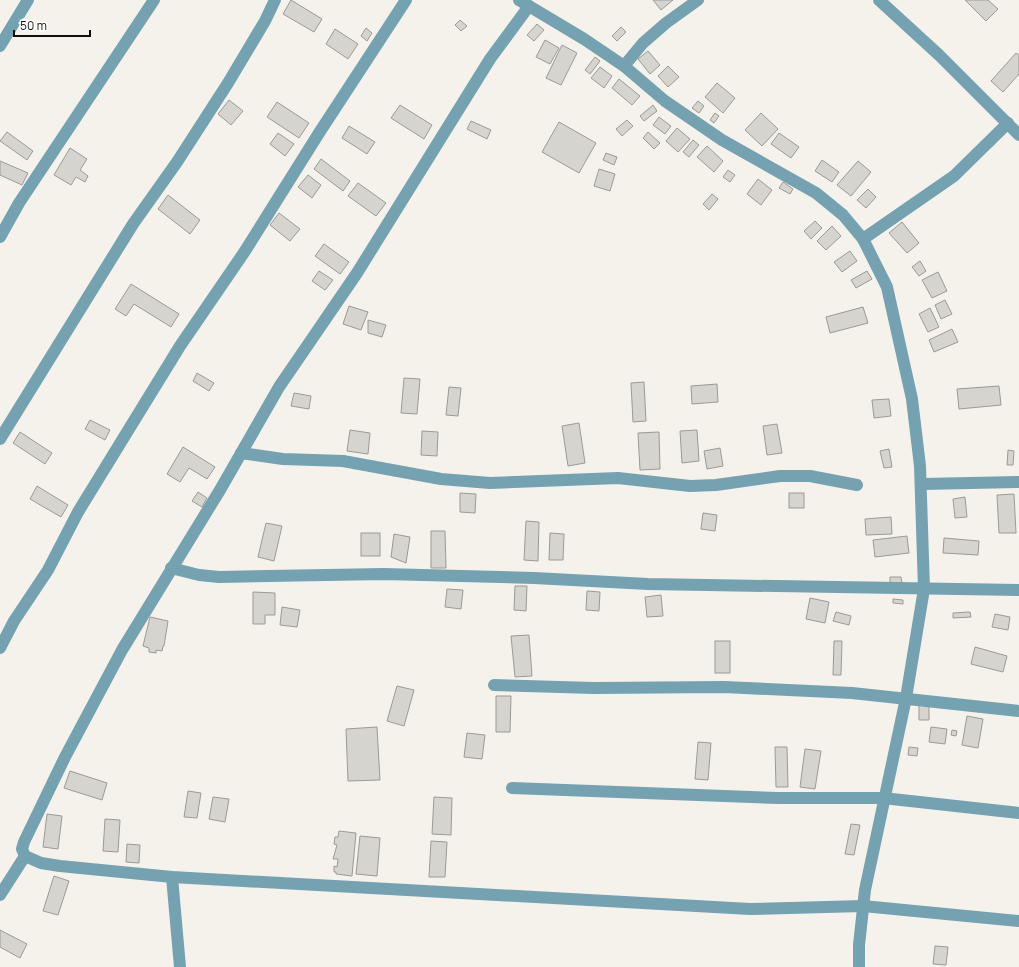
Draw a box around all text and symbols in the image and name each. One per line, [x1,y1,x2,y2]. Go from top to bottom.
scale bar [14,12,90,38]
text: 50 m [20,17,47,34]

